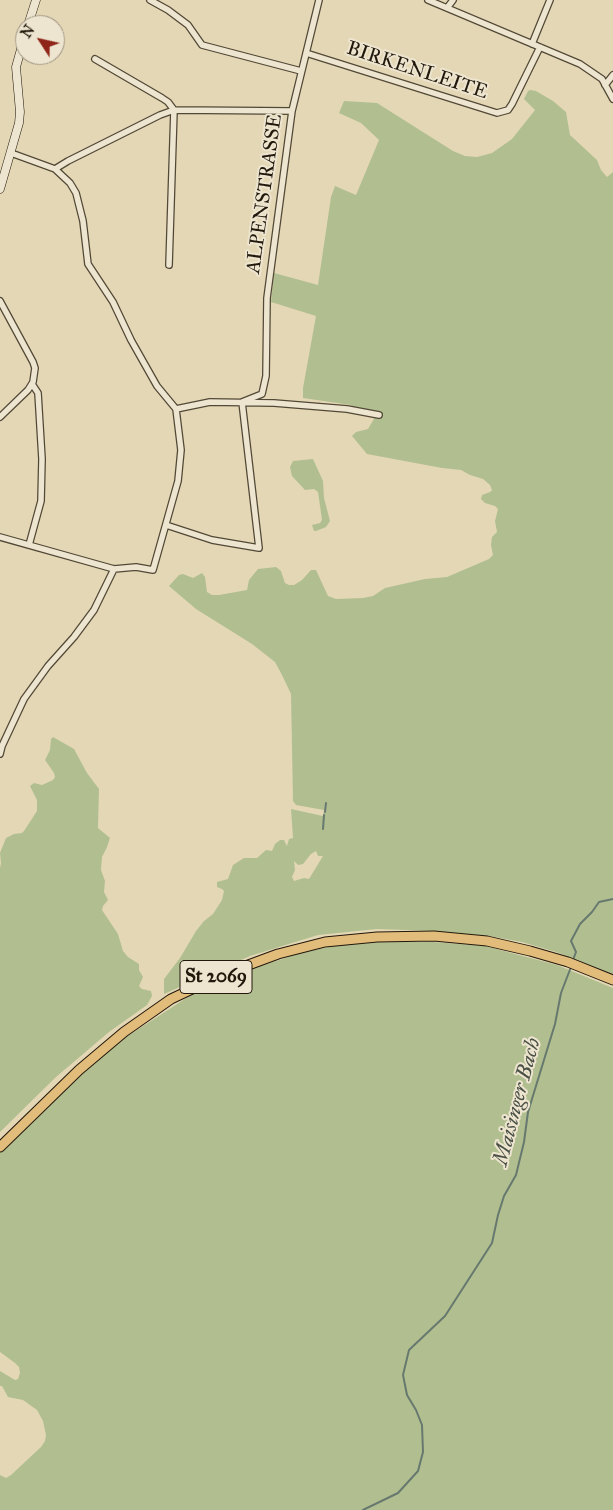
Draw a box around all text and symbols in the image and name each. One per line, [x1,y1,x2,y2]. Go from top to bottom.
north arrow [15,15,65,65]
text: N [18,22,38,41]
street label: BIRKENLEITE [343,37,491,105]
street label: ALPENSTRASSE [242,113,288,275]
road number: St 2069 [180,960,252,994]
water label: Maisinger Bach [489,1036,547,1168]

